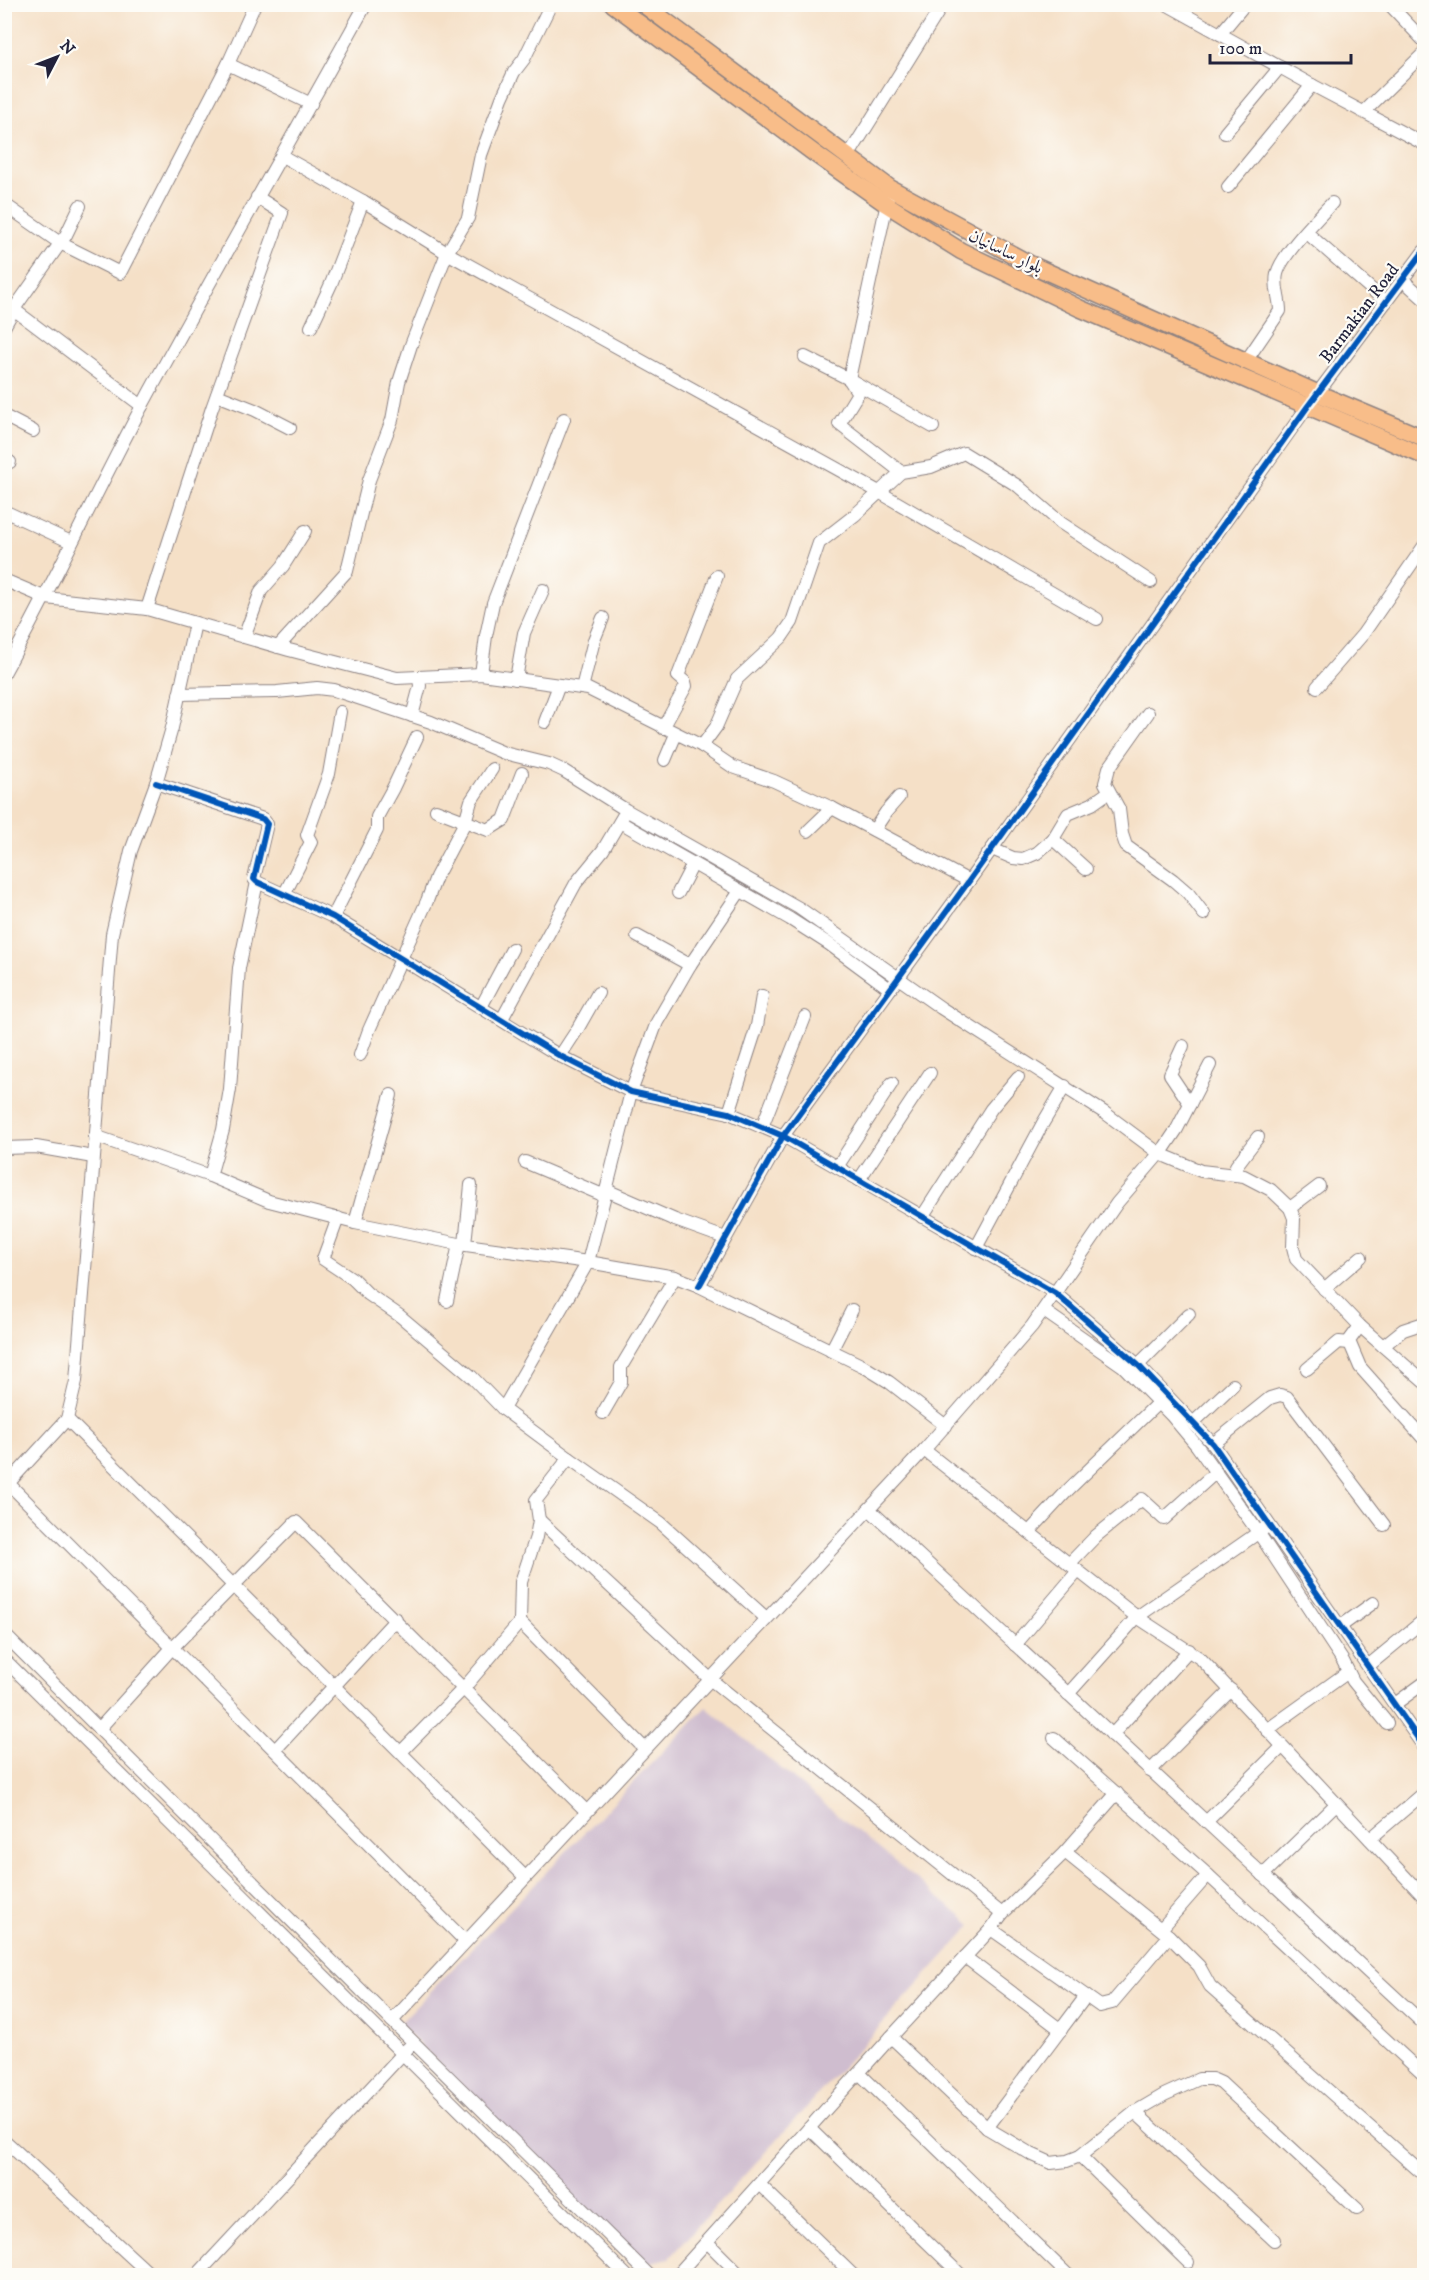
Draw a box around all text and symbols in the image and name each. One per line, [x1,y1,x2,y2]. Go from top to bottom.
north arrow [27,27,87,87]
scale bar [1210,27,1351,65]
text: N [56,36,79,59]
text: 100 m [1219,38,1262,60]
street label: بلوار ساسانیان [965,225,1046,279]
street label: Barmakian Road [1315,260,1404,368]

